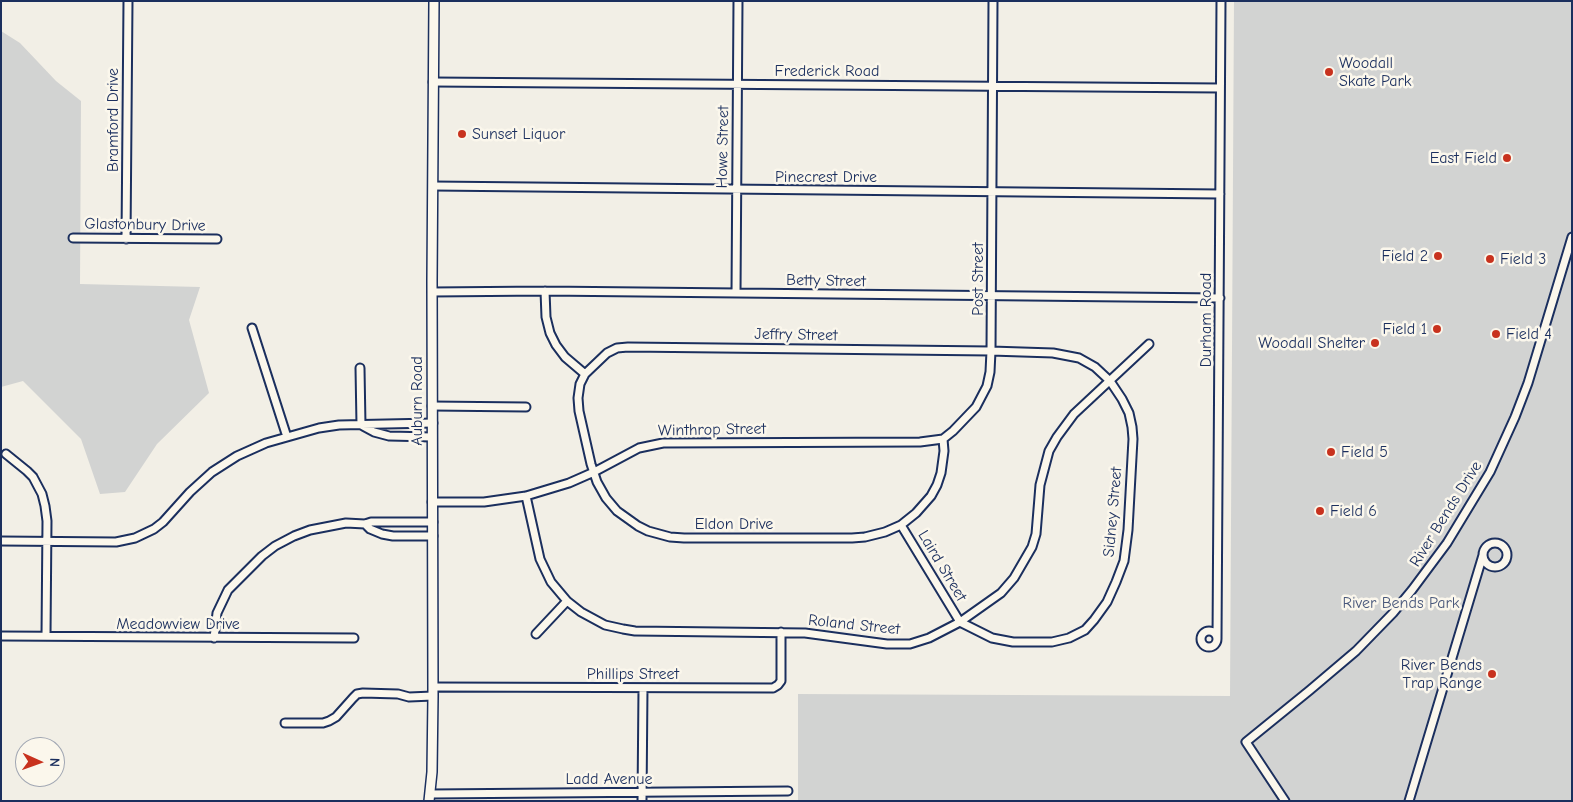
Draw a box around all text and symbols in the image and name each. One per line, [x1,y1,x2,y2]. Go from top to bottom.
place label: Woodall Skate Park [1339,53,1412,91]
street label: Frederick Road [774,61,880,81]
marker: Woodall Skate Park [1323,66,1335,78]
street label: Bramford Drive [103,68,123,172]
street label: Howe Street [713,106,733,188]
place label: Sunset Liquor [472,124,565,144]
marker: Sunset Liquor [456,128,468,140]
place label: East Field [1430,148,1497,168]
marker: East Field [1501,152,1513,164]
street label: Pinecrest Drive [775,167,877,187]
street label: Glastonbury Drive [84,214,206,236]
street label: Post Street [968,242,988,316]
place label: Field 2 [1381,246,1428,266]
place label: Field 3 [1500,249,1546,269]
marker: Field 2 [1432,250,1444,262]
marker: Field 3 [1484,253,1496,265]
street label: Betty Street [786,271,866,291]
street label: Durham Road [1196,273,1216,367]
place label: Field 1 [1382,319,1427,339]
marker: Field 1 [1431,323,1443,335]
place label: Field 4 [1506,324,1552,344]
street label: Jeffry Street [754,325,838,345]
marker: Field 4 [1490,328,1502,340]
place label: Woodall Shelter [1258,333,1365,353]
marker: Woodall Shelter [1369,337,1381,349]
street label: Auburn Road [407,356,427,446]
street label: Winthrop Street [658,419,766,441]
place label: Field 5 [1341,442,1388,462]
marker: Field 5 [1325,446,1337,458]
street label: River Bends Drive [1406,458,1486,570]
street label: Sidney Street [1099,466,1127,558]
place label: Field 6 [1330,501,1377,521]
marker: Field 6 [1314,505,1326,517]
street label: Eldon Drive [695,514,773,534]
street label: Laird Street [913,527,971,605]
park label: River Bends Park [1342,593,1460,613]
street label: Roland Street [807,611,901,639]
street label: Meadowview Drive [116,614,240,634]
place label: River Bends Trap Range [1401,655,1482,693]
street label: Phillips Street [587,664,679,684]
marker: River Bends Trap Range [1486,668,1498,680]
north arrow [15,737,65,787]
text: N [46,758,63,767]
street label: Ladd Avenue [565,769,653,789]

